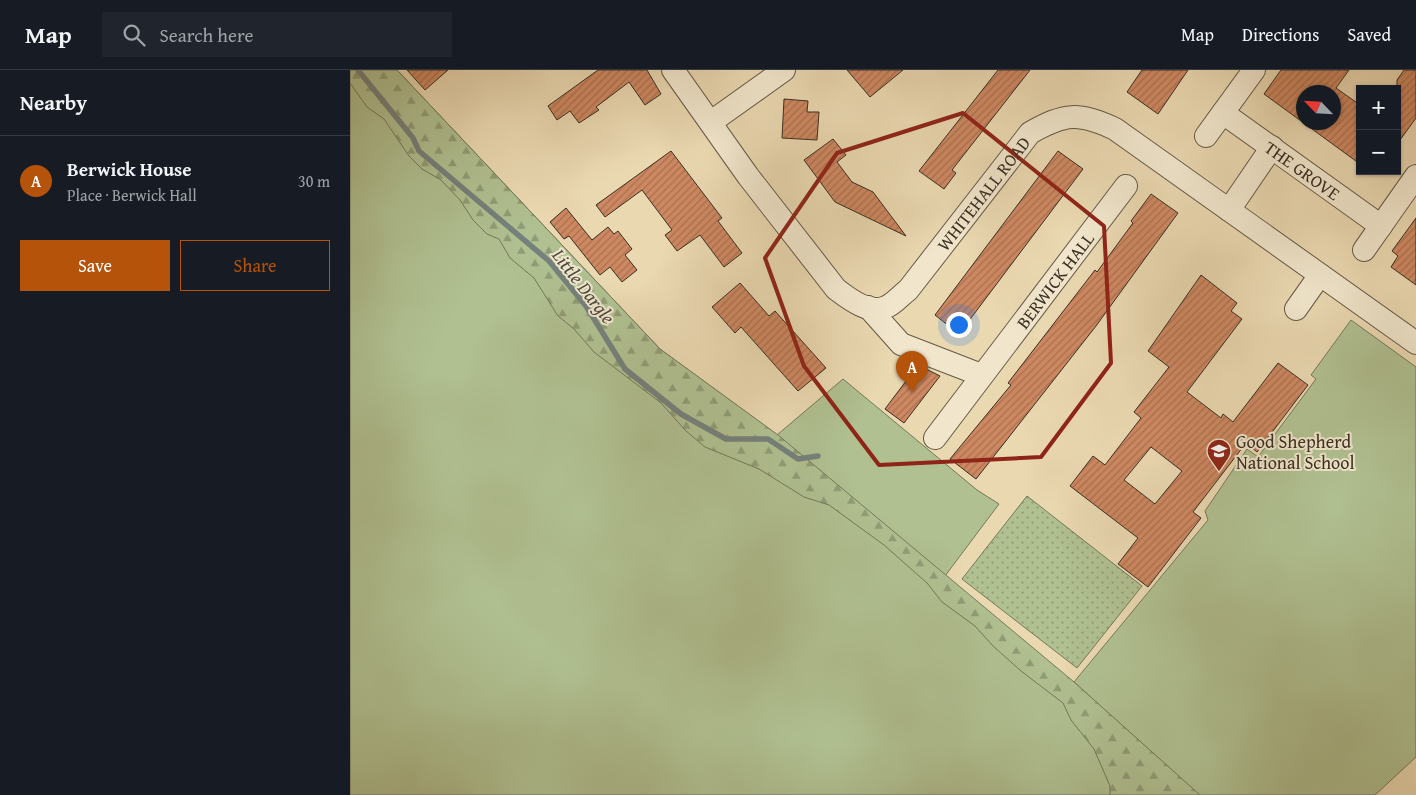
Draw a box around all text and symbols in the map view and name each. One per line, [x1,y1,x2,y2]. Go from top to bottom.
search box [102,12,452,57]
text: Map [25,17,72,52]
icon: search [120,21,148,49]
text: Search here [160,21,253,49]
text: Map [1181,21,1214,48]
text: Directions [1242,21,1319,48]
text: Saved [1347,21,1391,48]
north arrow [1296,85,1341,130]
map controls [1356,85,1401,175]
button: + [1356,85,1401,130]
text: Nearby [20,87,87,118]
street label: WHITEHALL ROAD [930,130,1036,257]
button: − [1356,130,1401,175]
street label: THE GROVE [1259,134,1346,206]
text: Berwick House [67,155,192,183]
text: A [31,169,41,193]
text: 30 m [298,169,330,193]
text: Place · Berwick Hall [67,183,197,207]
street label: BERWICK HALL [1009,226,1100,334]
button: Save [20,240,170,291]
button: Share [180,240,330,291]
water label: Little Dargle [545,242,623,330]
your location [946,312,972,338]
pin: A [896,351,928,392]
place label: Good Shepherd National School [1236,428,1355,476]
school or university icon: Good Shepherd National School [1206,438,1232,472]

